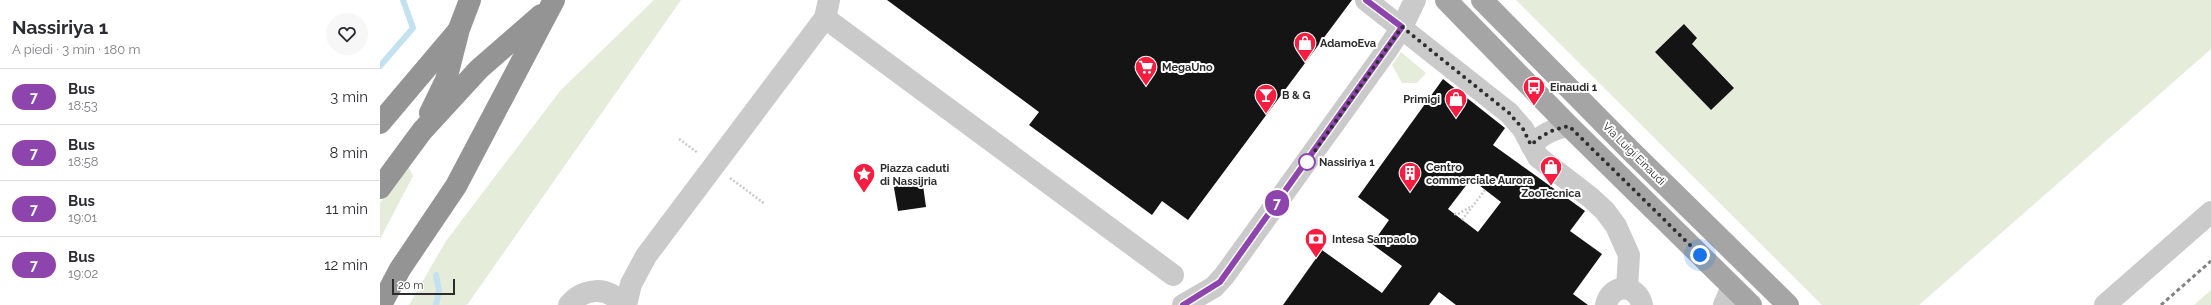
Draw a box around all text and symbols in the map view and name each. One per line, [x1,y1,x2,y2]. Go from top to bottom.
button: heart [326,13,368,55]
text: Nassiriya 1 [12,16,108,38]
shop icon: AdamoEva [1292,30,1318,63]
place label: AdamoEva [1320,37,1376,50]
text: A piedi · 3 min · 180 m [12,42,140,57]
supermarket icon: MegaUno [1133,54,1159,87]
place label: MegaUno [1162,61,1213,74]
bus stop icon: Einaudi 1 [1521,74,1547,107]
text: Bus [68,80,95,98]
place label: Einaudi 1 [1550,81,1598,94]
bar icon: B & G [1253,82,1279,115]
shop icon: Primigi [1443,86,1469,119]
text: 3 min [330,88,368,106]
text: 7 [30,89,38,105]
place label: B & G [1282,89,1311,102]
place label: Primigi [1403,93,1440,106]
text: 18:53 [68,98,98,113]
street label: Via Luigi Einaudi [1600,120,1668,188]
text: Bus [68,136,95,154]
text: 8 min [329,144,368,162]
text: 7 [30,145,38,161]
marker: Nassiriya 1 [1298,153,1316,171]
text: 18:58 [68,154,99,169]
shop icon: ZooTecnica [1538,154,1564,187]
place label: Nassiriya 1 [1319,156,1375,169]
building icon: Centro commerciale Aurora [1397,160,1423,193]
place icon: Piazza caduti di Nassijria [851,161,877,194]
place label: Centro commerciale Aurora [1426,161,1533,187]
place label: Piazza caduti di Nassijria [880,162,949,188]
place label: ZooTecnica [1521,187,1581,200]
line badge: 7 [1264,190,1290,216]
text: Bus [68,192,95,210]
text: 7 [1273,195,1281,211]
text: 11 min [326,200,368,218]
text: 7 [30,201,38,217]
text: 19:01 [68,210,97,225]
bank icon: Intesa Sanpaolo [1303,226,1329,259]
place label: Intesa Sanpaolo [1332,233,1417,246]
your location [1690,245,1710,265]
text: Bus [68,248,95,266]
text: 12 min [324,256,368,274]
text: 7 [30,257,38,273]
text: 19:02 [68,266,98,281]
scale bar [392,277,455,296]
text: 20 m [398,279,423,292]

